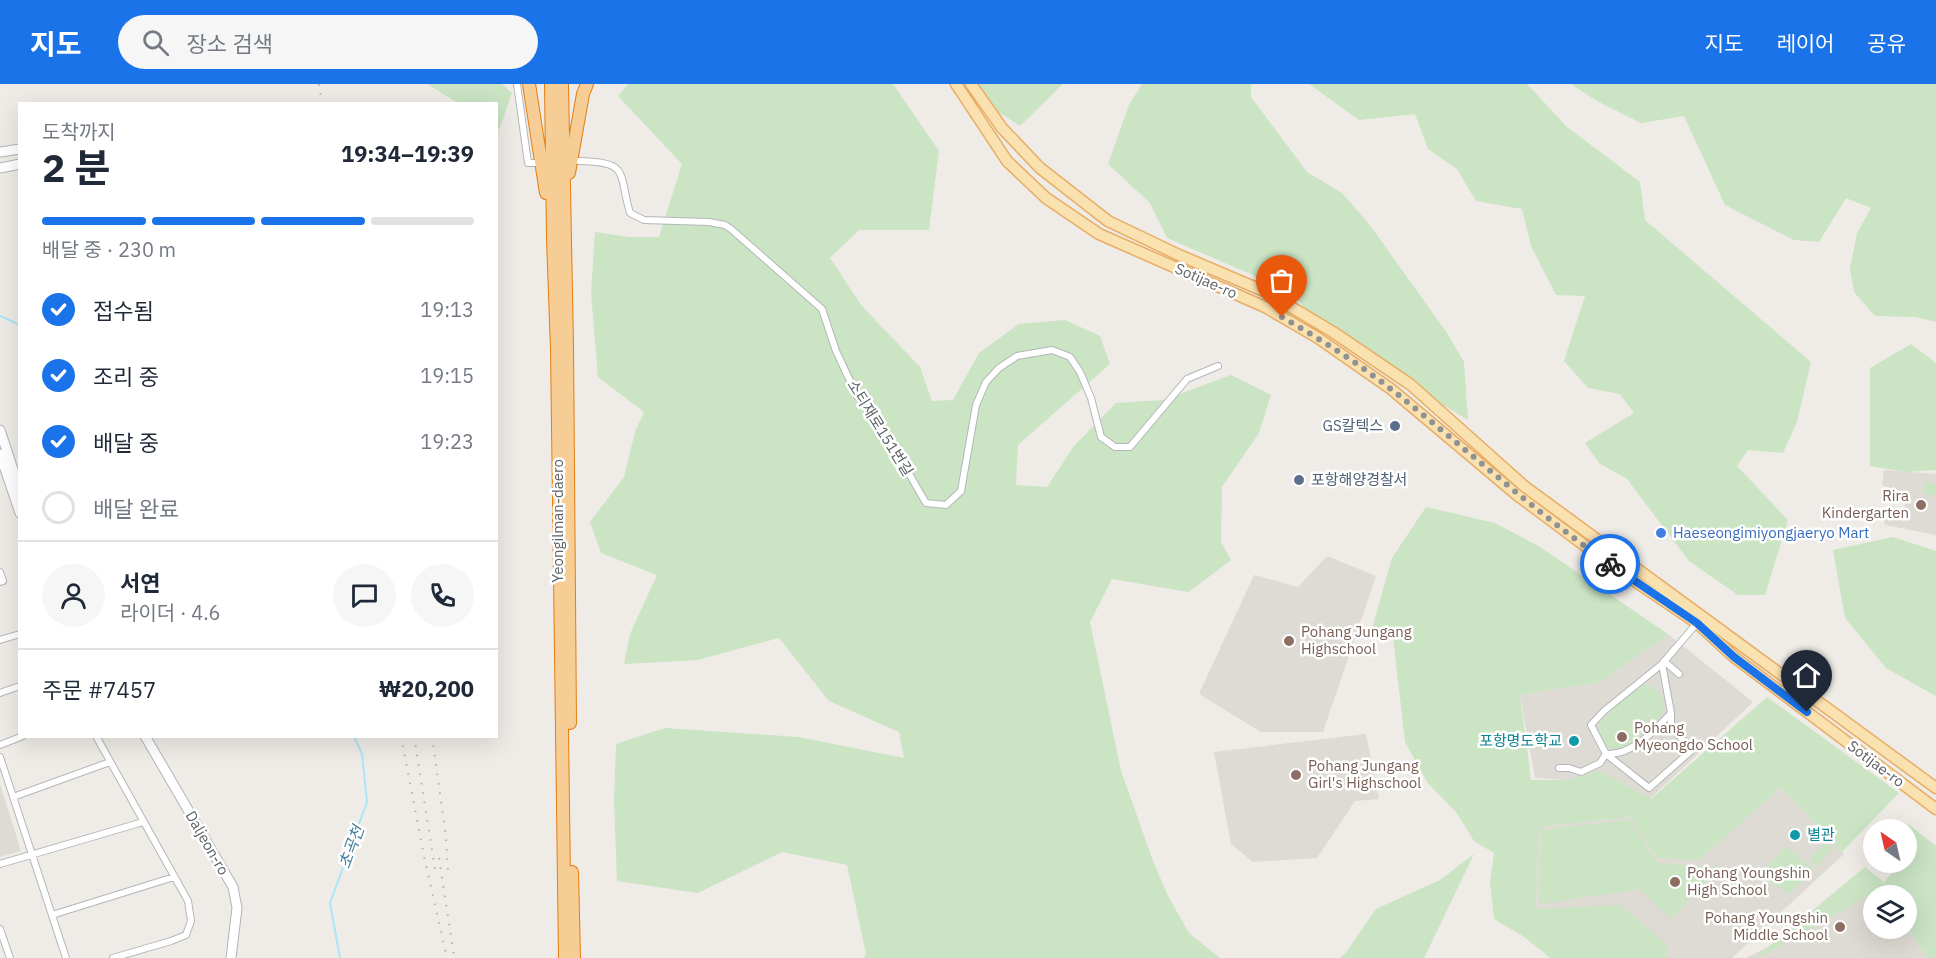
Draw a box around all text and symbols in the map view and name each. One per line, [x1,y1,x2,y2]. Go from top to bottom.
search box [118,15,538,69]
text: 지도 [30,25,82,62]
icon: search [139,26,172,59]
text: 장소 검색 [187,29,273,58]
text: 지도 [1705,29,1743,57]
text: 레이어 [1776,29,1834,57]
text: 공유 [1867,29,1906,57]
text: 도착까지 [42,118,116,145]
text: 19:34–19:39 [341,139,474,168]
text: 2 분 [42,142,110,193]
text: 배달 중 · 230 m [42,236,176,263]
pin [1256,255,1307,317]
street label: Sotijae-ro [1172,258,1240,303]
icon: bag [1265,264,1298,297]
icon: check [42,293,75,326]
text: 접수됨 [93,296,154,325]
text: 19:13 [420,296,474,323]
icon: check [42,359,75,392]
text: 조리 중 [93,362,159,391]
text: 19:15 [420,362,474,389]
street label: 소티재로151번길 [843,376,918,479]
place label: GS칼텍스 [1322,416,1383,435]
marker: GS칼텍스 [1388,419,1402,433]
icon: check [42,425,75,458]
text: 배달 중 [93,428,159,457]
text: 19:23 [420,428,474,455]
street label: Yeongilman-daero [548,459,567,583]
place label: 포항해양경찰서 [1311,470,1408,489]
marker: 포항해양경찰서 [1292,473,1306,487]
place label: Rira Kindergarten [1822,486,1909,522]
text: 배달 완료 [93,494,179,523]
marker: Rira Kindergarten [1914,498,1928,512]
place label: Haeseongimiyongjaeryo Mart [1673,523,1869,542]
marker: Haeseongimiyongjaeryo Mart [1654,526,1668,540]
courier [1580,534,1640,594]
icon: bike [1594,548,1627,581]
button: person [42,564,105,627]
button: chat [333,564,396,627]
button: phone [411,564,474,627]
text: 서연 [120,568,160,597]
text: 라이더 · 4.6 [120,599,221,626]
place label: Pohang Jungang Highschool [1301,622,1412,658]
marker: Pohang Jungang Highschool [1282,634,1296,648]
pin [1781,650,1832,712]
icon: home [1790,659,1823,692]
text: ₩20,200 [379,674,474,703]
text: 주문 #7457 [42,675,156,704]
place label: Pohang Myeongdo School [1634,718,1753,754]
marker: Pohang Myeongdo School [1615,730,1629,744]
place label: 포항명도학교 [1479,731,1562,750]
marker: 포항명도학교 [1567,734,1581,748]
street label: Sotijae-ro [1844,736,1908,791]
place label: Pohang Jungang Girl's Highschool [1308,756,1421,792]
marker: Pohang Jungang Girl's Highschool [1289,768,1303,782]
street label: Daljeon-ro [181,807,233,878]
north arrow [1863,819,1917,873]
map controls [1863,819,1917,939]
water label: 초곡천 [334,821,369,871]
place label: 별관 [1807,825,1835,844]
marker: 별관 [1788,828,1802,842]
place label: Pohang Youngshin High School [1687,863,1810,899]
marker: Pohang Youngshin High School [1668,875,1682,889]
button: layers [1863,885,1917,939]
place label: Pohang Youngshin Middle School [1705,908,1828,944]
marker: Pohang Youngshin Middle School [1833,920,1847,934]

